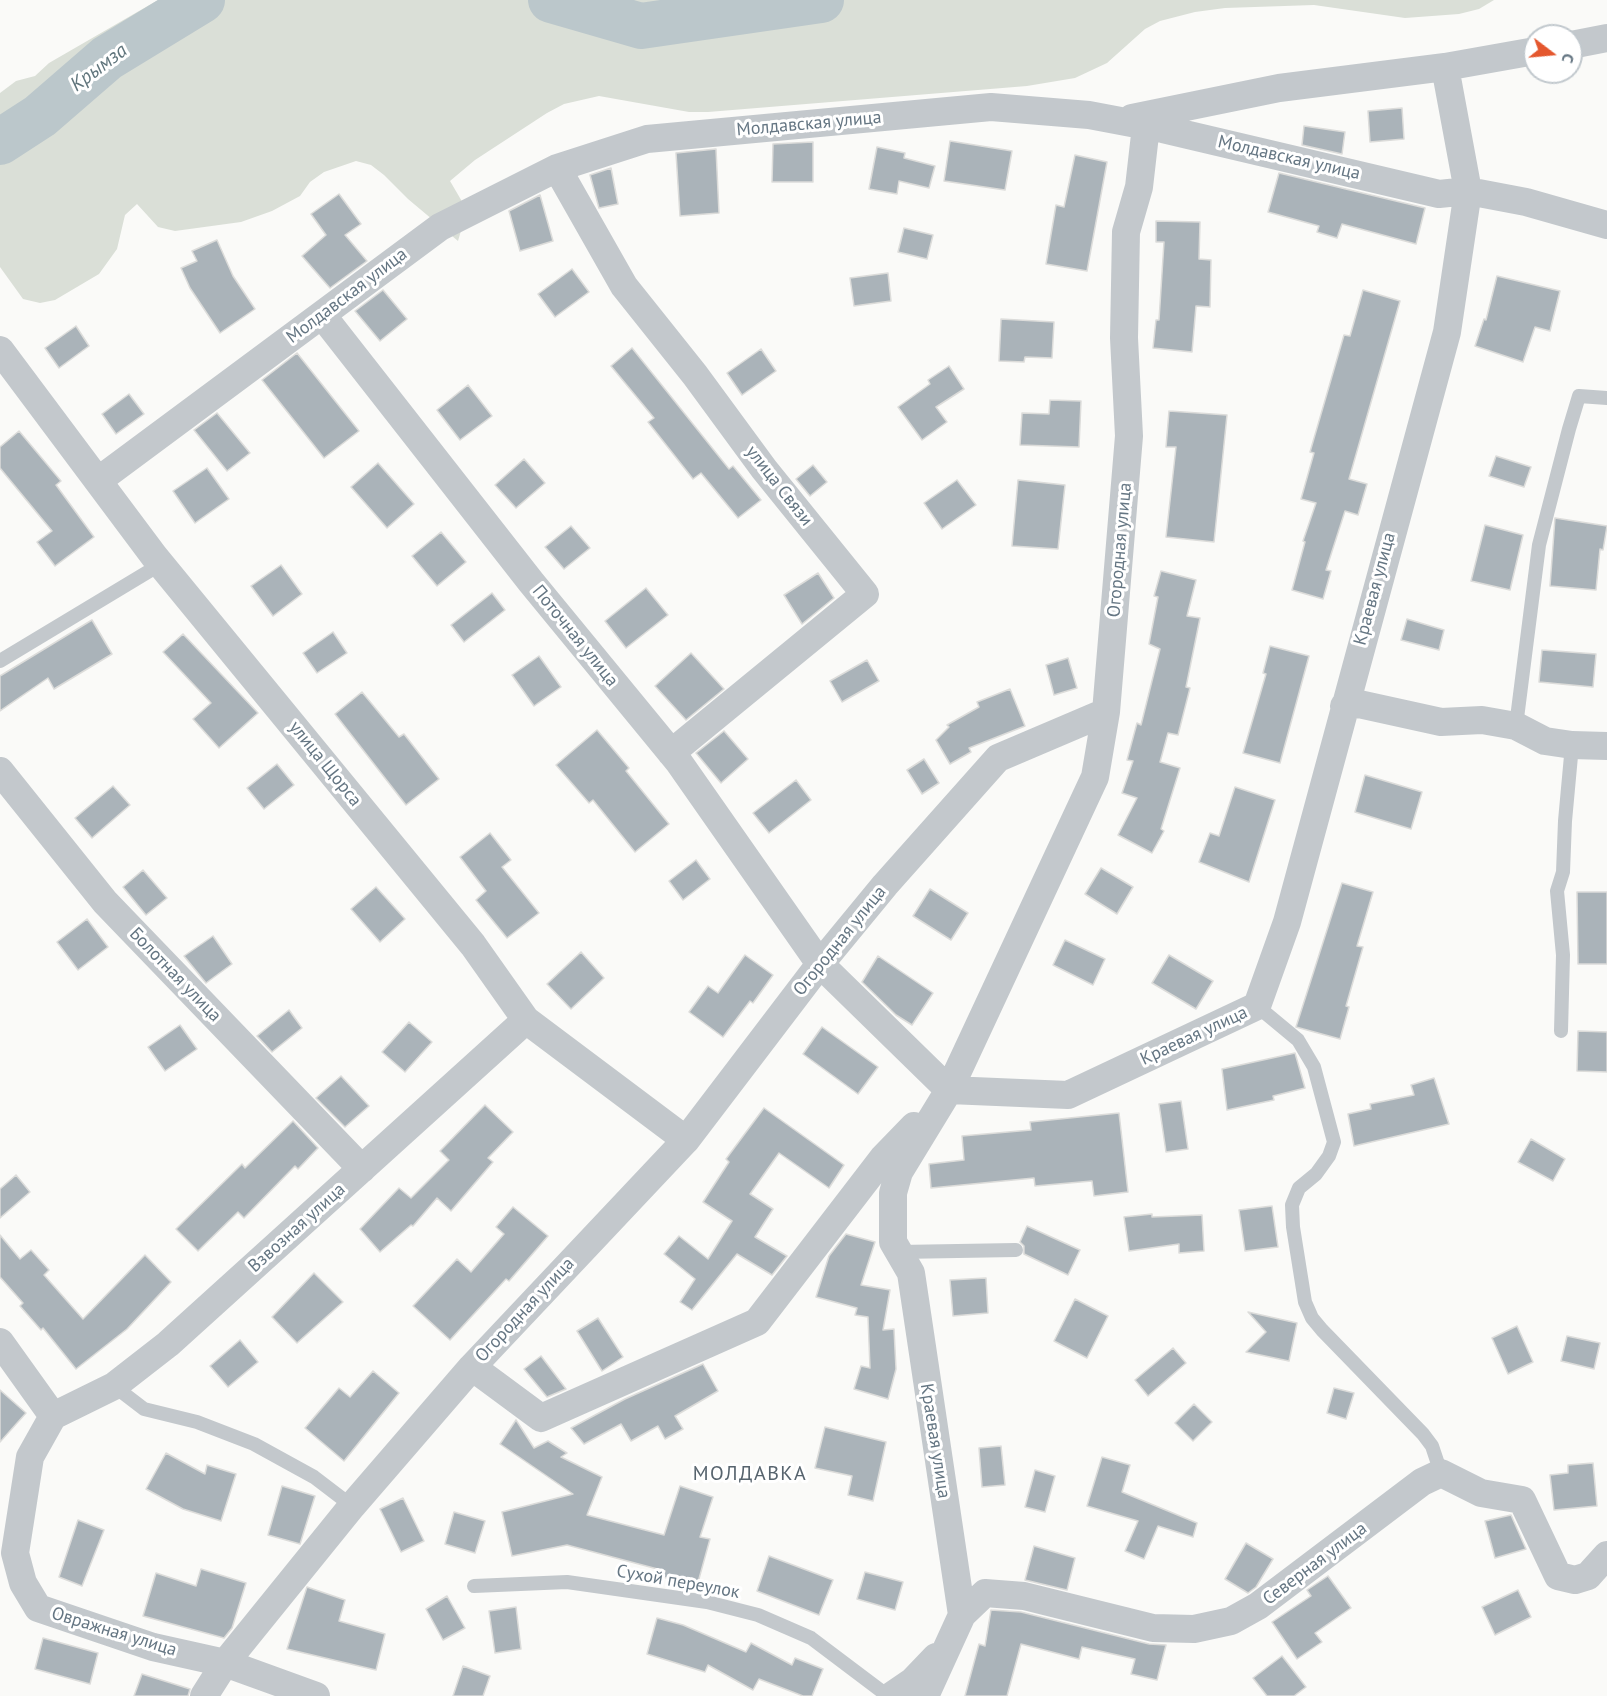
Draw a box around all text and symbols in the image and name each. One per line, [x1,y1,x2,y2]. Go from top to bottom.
north arrow [1523,24,1583,84]
water label: Крымза [66,39,132,97]
text: С [1558,51,1579,65]
street label: Молдавская улица [736,107,882,141]
street label: Молдавская улица [1216,131,1362,185]
street label: Молдавская улица [282,244,412,348]
street label: улица Связи [741,441,817,531]
street label: Огородная улица [1103,482,1137,618]
street label: Краевая улица [1350,530,1400,648]
street label: Поточная улица [527,581,623,691]
street label: улица Щорса [284,717,366,811]
street label: Огородная улица [789,882,891,1000]
street label: Болотная улица [125,923,225,1027]
street label: Краевая улица [1137,1002,1251,1070]
street label: Взвозная улица [244,1179,350,1277]
street label: Огородная улица [471,1253,579,1367]
street label: Краевая улица [915,1382,955,1500]
district label: МОЛДАВКА [693,1462,807,1486]
street label: Северная улица [1259,1518,1371,1610]
street label: Сухой переулок [615,1561,741,1603]
street label: Овражная улица [49,1603,179,1661]

